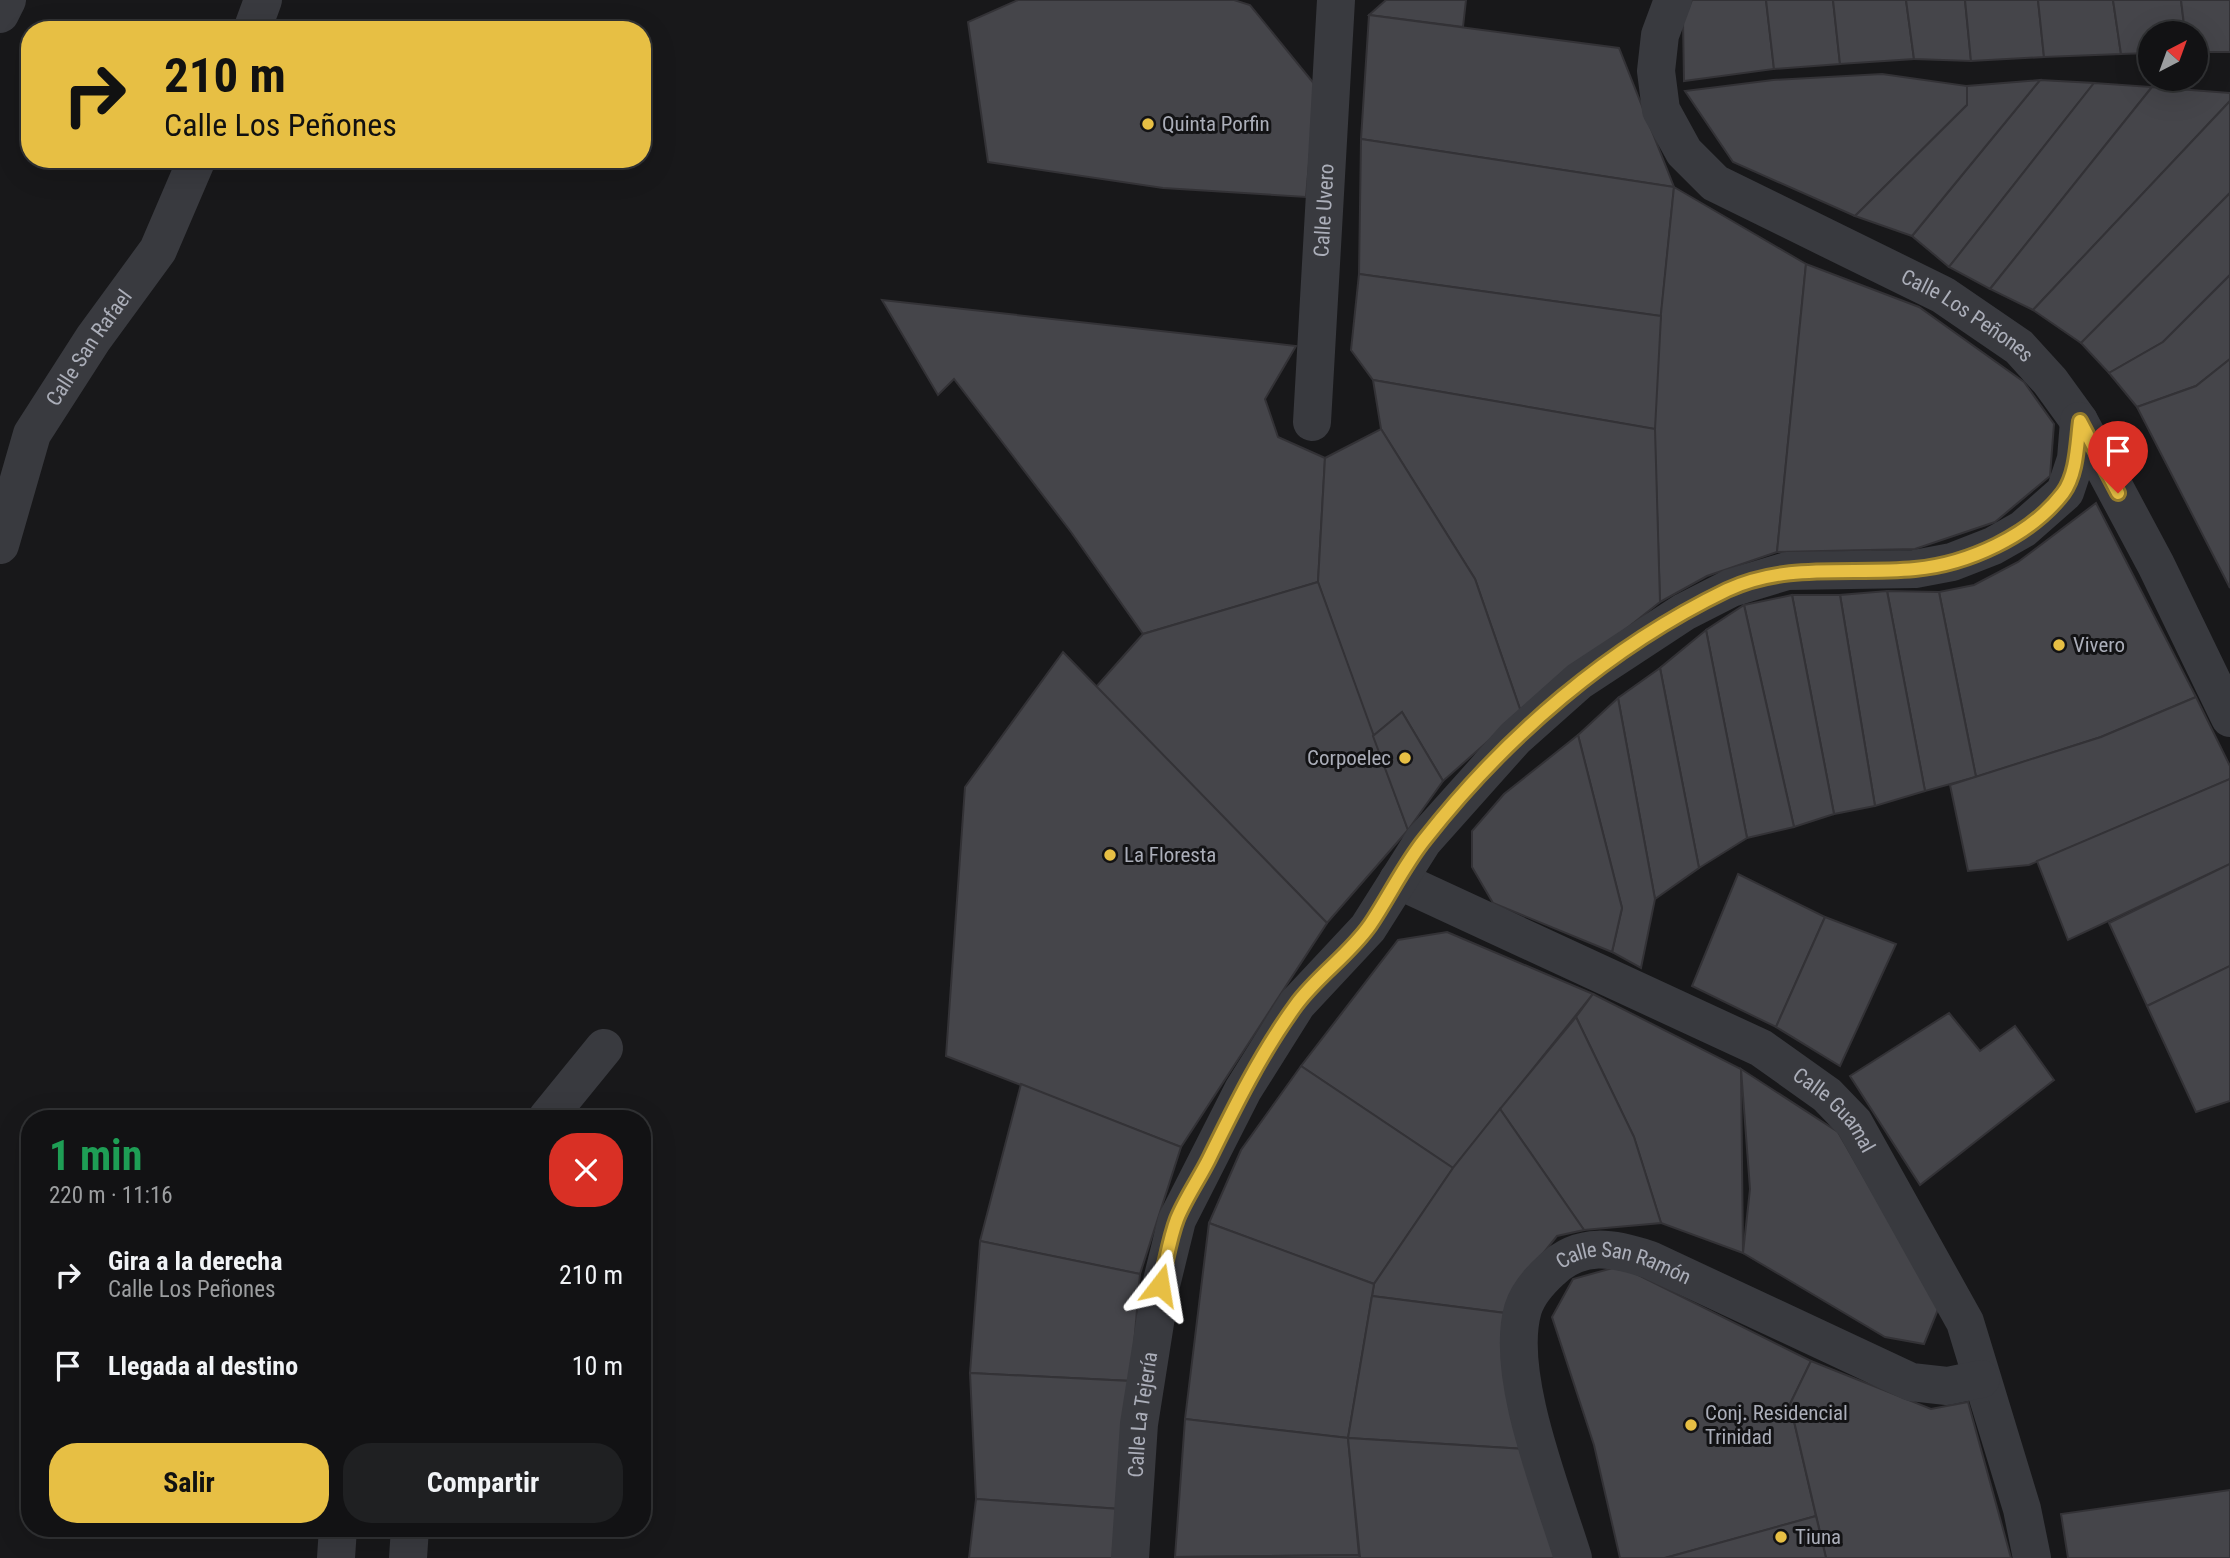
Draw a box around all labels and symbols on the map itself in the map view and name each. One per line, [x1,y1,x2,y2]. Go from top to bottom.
north arrow [2138,21,2208,91]
place label: Quinta Porfin [1162,112,1270,136]
marker: Quinta Porfin [1140,116,1156,132]
street label: Calle Uvero [1309,163,1339,258]
street label: Calle Los Peñones [1897,264,2038,367]
street label: Calle San Rafael [41,285,137,410]
pin [2088,421,2148,493]
place label: Vivero [2073,633,2125,657]
marker: Vivero [2051,637,2067,653]
place label: Corpoelec [1307,746,1391,770]
marker: Corpoelec [1397,750,1413,766]
place label: La Floresta [1124,843,1216,867]
marker: La Floresta [1102,847,1118,863]
street label: Calle Guamal [1788,1063,1880,1157]
street label: Calle San Ramón [1552,1237,1695,1289]
position arrow [1123,1248,1197,1322]
street label: Calle La Tejería [1123,1350,1162,1478]
place label: Conj. Residencial Trinidad [1705,1401,1848,1449]
marker: Conj. Residencial Trinidad [1683,1417,1699,1433]
place label: Tiuna [1795,1525,1841,1549]
marker: Tiuna [1773,1529,1789,1545]

